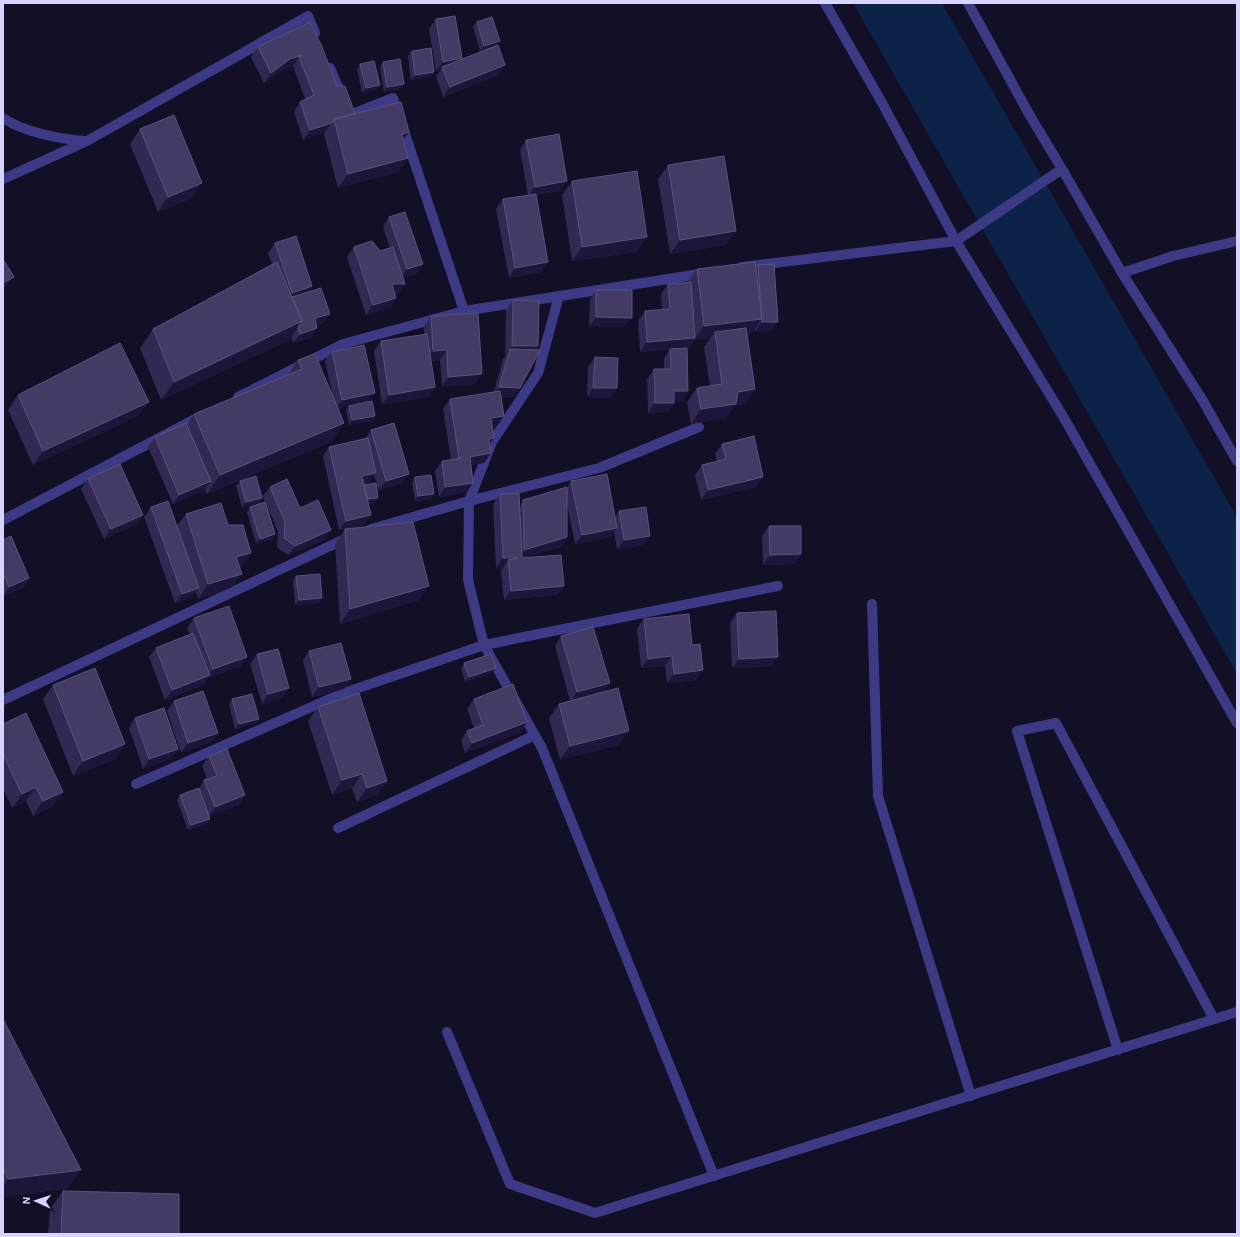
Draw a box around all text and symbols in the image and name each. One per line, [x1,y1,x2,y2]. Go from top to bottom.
north arrow [16,1181,56,1221]
text: N [21,1196,32,1205]

